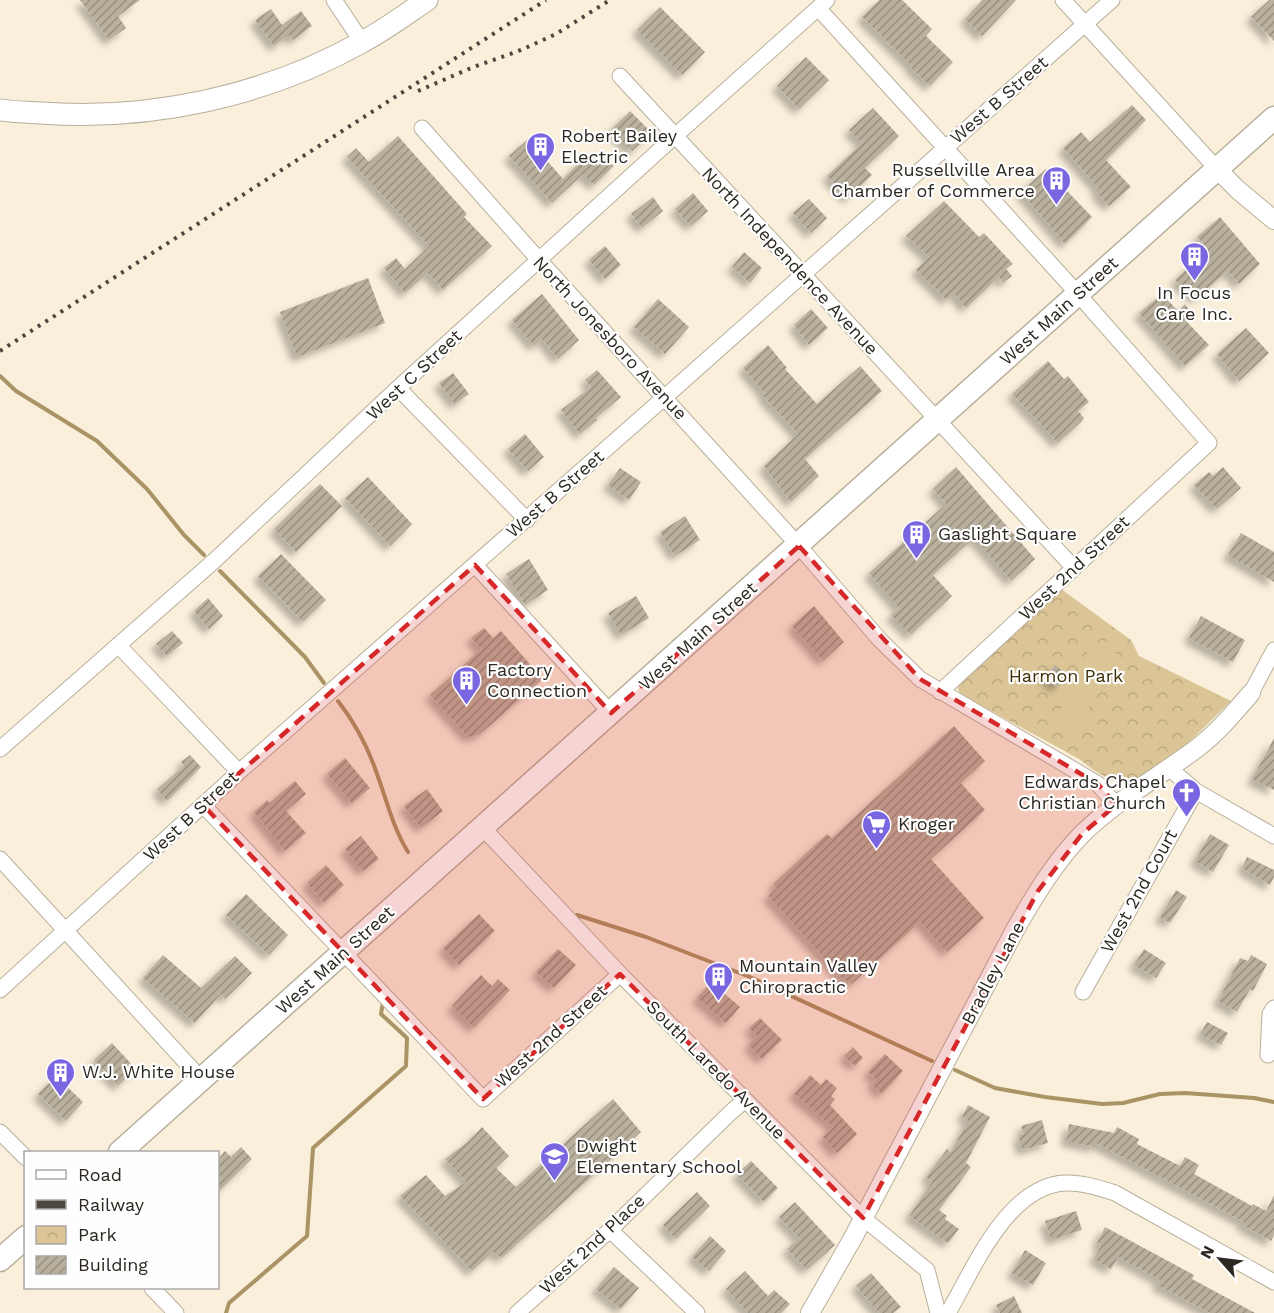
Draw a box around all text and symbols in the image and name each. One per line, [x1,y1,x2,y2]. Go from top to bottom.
street label: West B Street [946,51,1052,148]
place label: Robert Bailey Electric [561,125,678,167]
building icon: Robert Bailey Electric [524,130,556,172]
place label: Russellville Area Chamber of Commerce [831,159,1035,201]
street label: North Independence Avenue [698,163,883,359]
building icon: Russellville Area Chamber of Commerce [1040,164,1072,206]
building icon: In Focus Care Inc. [1178,240,1210,282]
street label: North Jonesboro Avenue [529,252,692,424]
street label: West Main Street [995,252,1122,369]
place label: In Focus Care Inc. [1155,282,1233,324]
street label: West C Street [362,325,466,424]
street label: West B Street [502,445,608,542]
street label: West 2nd Street [1014,511,1134,624]
building icon: Gaslight Square [901,518,933,560]
place label: Gaslight Square [938,523,1077,544]
street label: West Main Street [634,577,761,694]
place label: Factory Connection [487,659,587,701]
building icon: Factory Connection [450,664,482,706]
park label: Harmon Park [1009,665,1123,686]
street label: West B Street [139,766,243,865]
place label: Edwards Chapel Christian Church [1018,771,1166,813]
church icon: Edwards Chapel Christian Church [1171,776,1203,818]
supermarket icon: Kroger [861,808,893,850]
place label: Kroger [898,813,955,834]
street label: West 2nd Court [1096,825,1181,956]
street label: West Main Street [271,901,398,1018]
street label: Bradley Lane [957,918,1028,1028]
place label: Mountain Valley Chiropractic [739,955,878,997]
building icon: Mountain Valley Chiropractic [702,960,734,1002]
street label: West 2nd Street [490,980,611,1091]
street label: South Laredo Avenue [643,996,790,1143]
building icon: W.J. White House [45,1056,77,1098]
place label: W.J. White House [82,1061,235,1082]
place label: Dwight Elementary School [576,1135,742,1177]
school or university icon: Dwight Elementary School [539,1140,571,1182]
legend [24,1151,219,1289]
text: Road [78,1164,122,1185]
street label: West 2nd Place [535,1189,649,1298]
text: Railway [78,1194,145,1215]
text: Park [78,1224,117,1245]
north arrow [1190,1229,1250,1289]
text: N [1196,1242,1218,1262]
text: Building [78,1254,148,1275]

